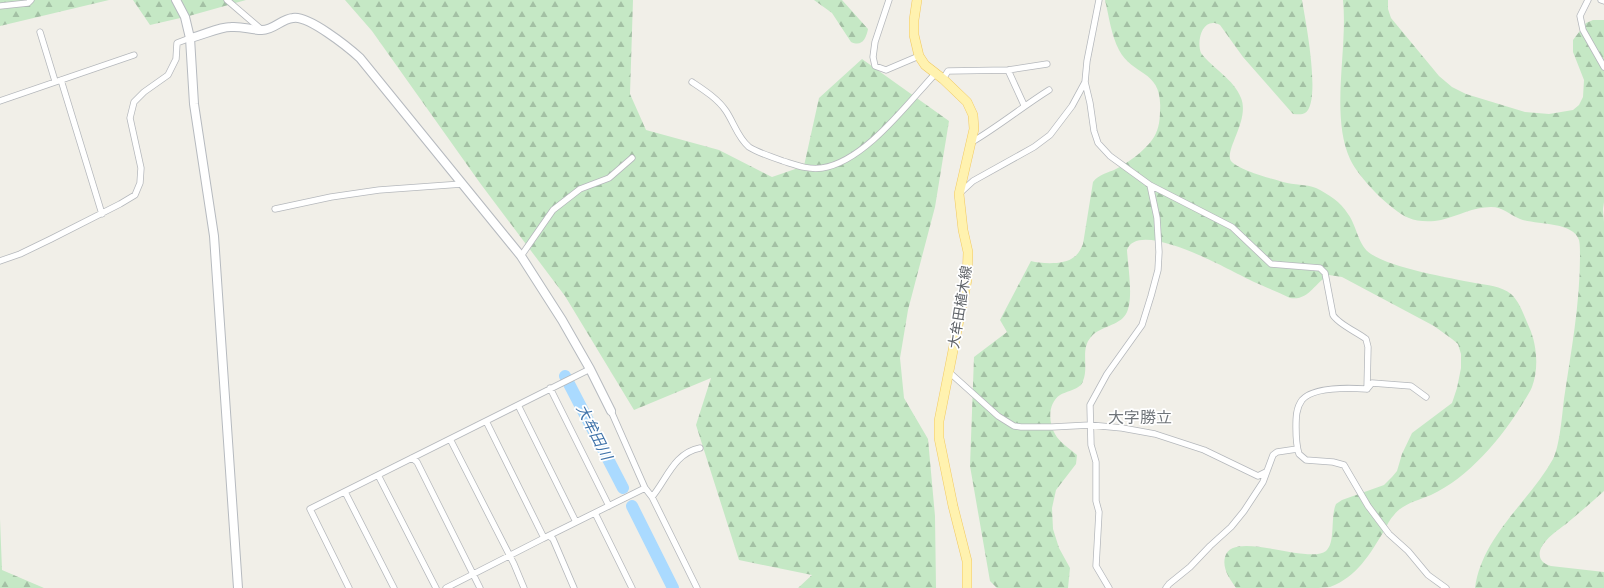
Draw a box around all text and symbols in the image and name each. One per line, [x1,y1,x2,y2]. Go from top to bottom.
street label: 大牟田植木線 [945,264,974,350]
water label: 大牟田川 [573,401,617,464]
district label: 大字勝立 [1108,407,1172,426]

